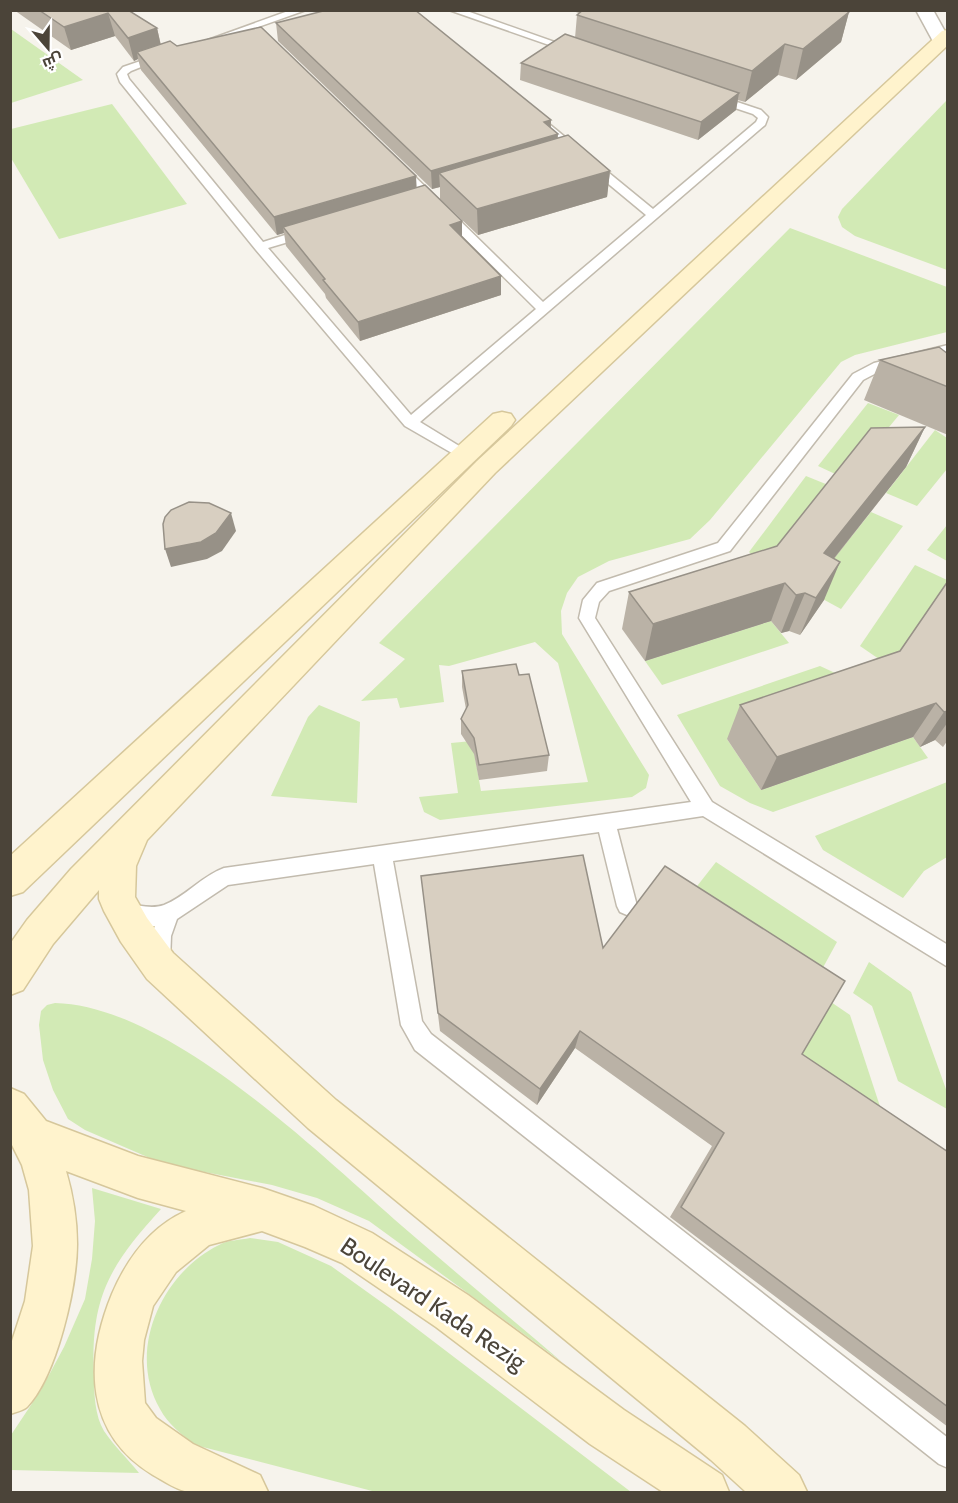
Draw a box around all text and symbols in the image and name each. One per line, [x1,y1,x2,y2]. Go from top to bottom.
north arrow [18,18,78,78]
text: ش [40,49,66,74]
street label: Boulevard Kada Rezig [335,1231,532,1377]

